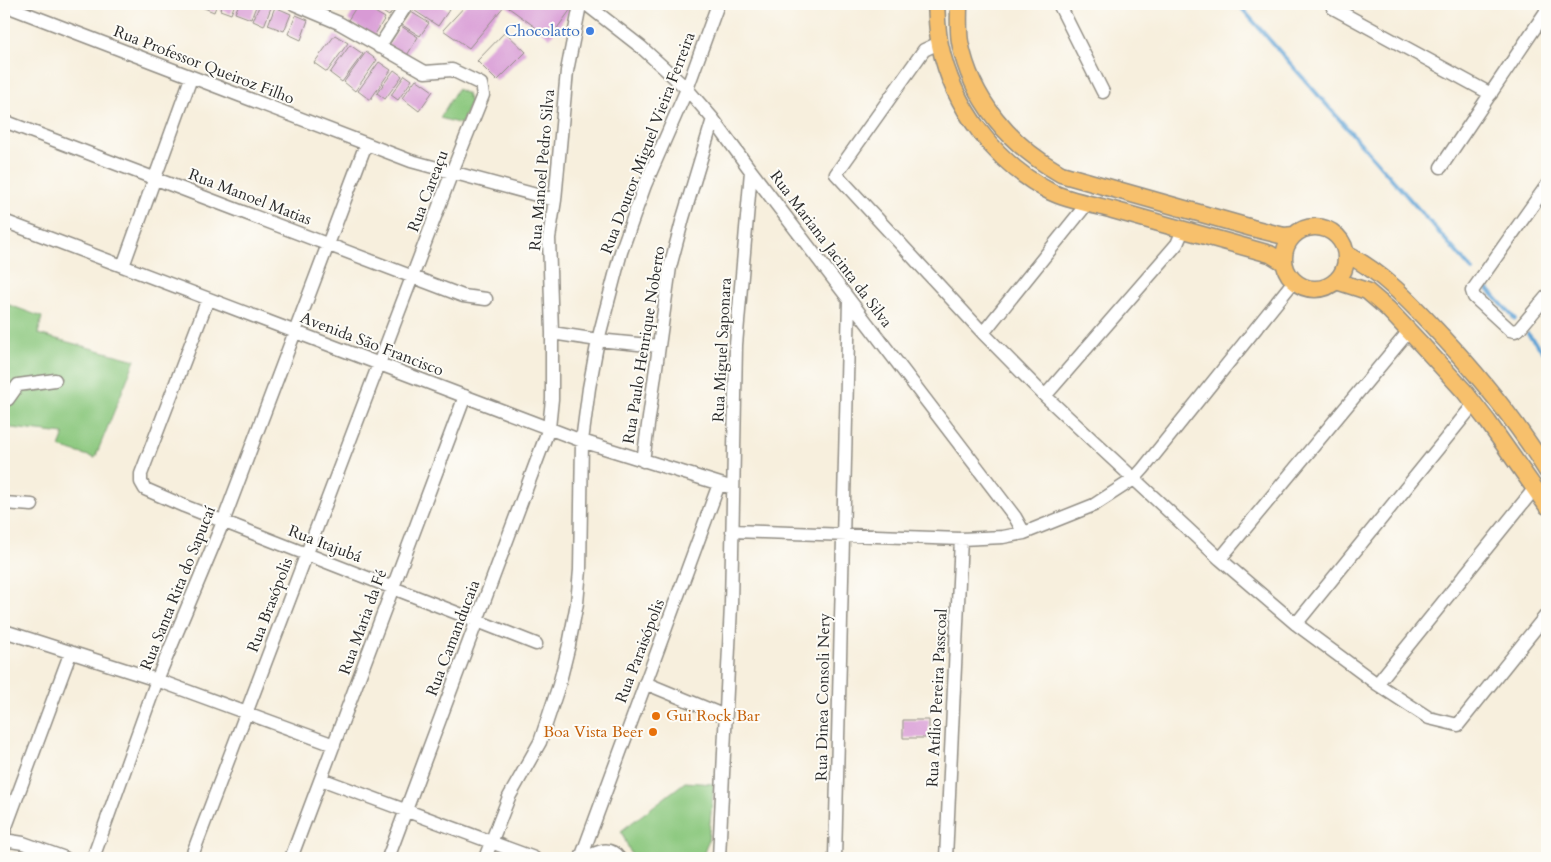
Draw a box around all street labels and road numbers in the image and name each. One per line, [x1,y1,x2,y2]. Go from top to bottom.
street label: Rua Professor Queiroz Filho [110,20,298,110]
street label: Rua Doutor Miguel Vieira Ferreira [595,29,701,257]
street label: Rua Manoel Pedro Silva [524,88,560,252]
street label: Rua Careaçu [402,147,454,235]
street label: Rua Manoel Matias [185,163,315,231]
street label: Rua Mariana Jacinta da Silva [765,166,897,332]
street label: Rua Paulo Henrique Noberto [617,244,671,445]
street label: Rua Miguel Saponara [707,277,737,423]
street label: Avenida São Francisco [297,306,447,382]
street label: Rua Santa Rita do Sapucaí [135,502,221,674]
street label: Rua Itajubá [285,520,365,568]
street label: Rua Brasópolis [242,554,298,656]
street label: Rua Maria da Fé [334,566,392,678]
street label: Rua Camanducaia [421,577,485,699]
street label: Rua Paraisópolis [610,596,670,706]
street label: Rua Atílio Pereira Passcoal [921,608,953,788]
street label: Rua Dinea Consoli Nery [811,612,835,781]

